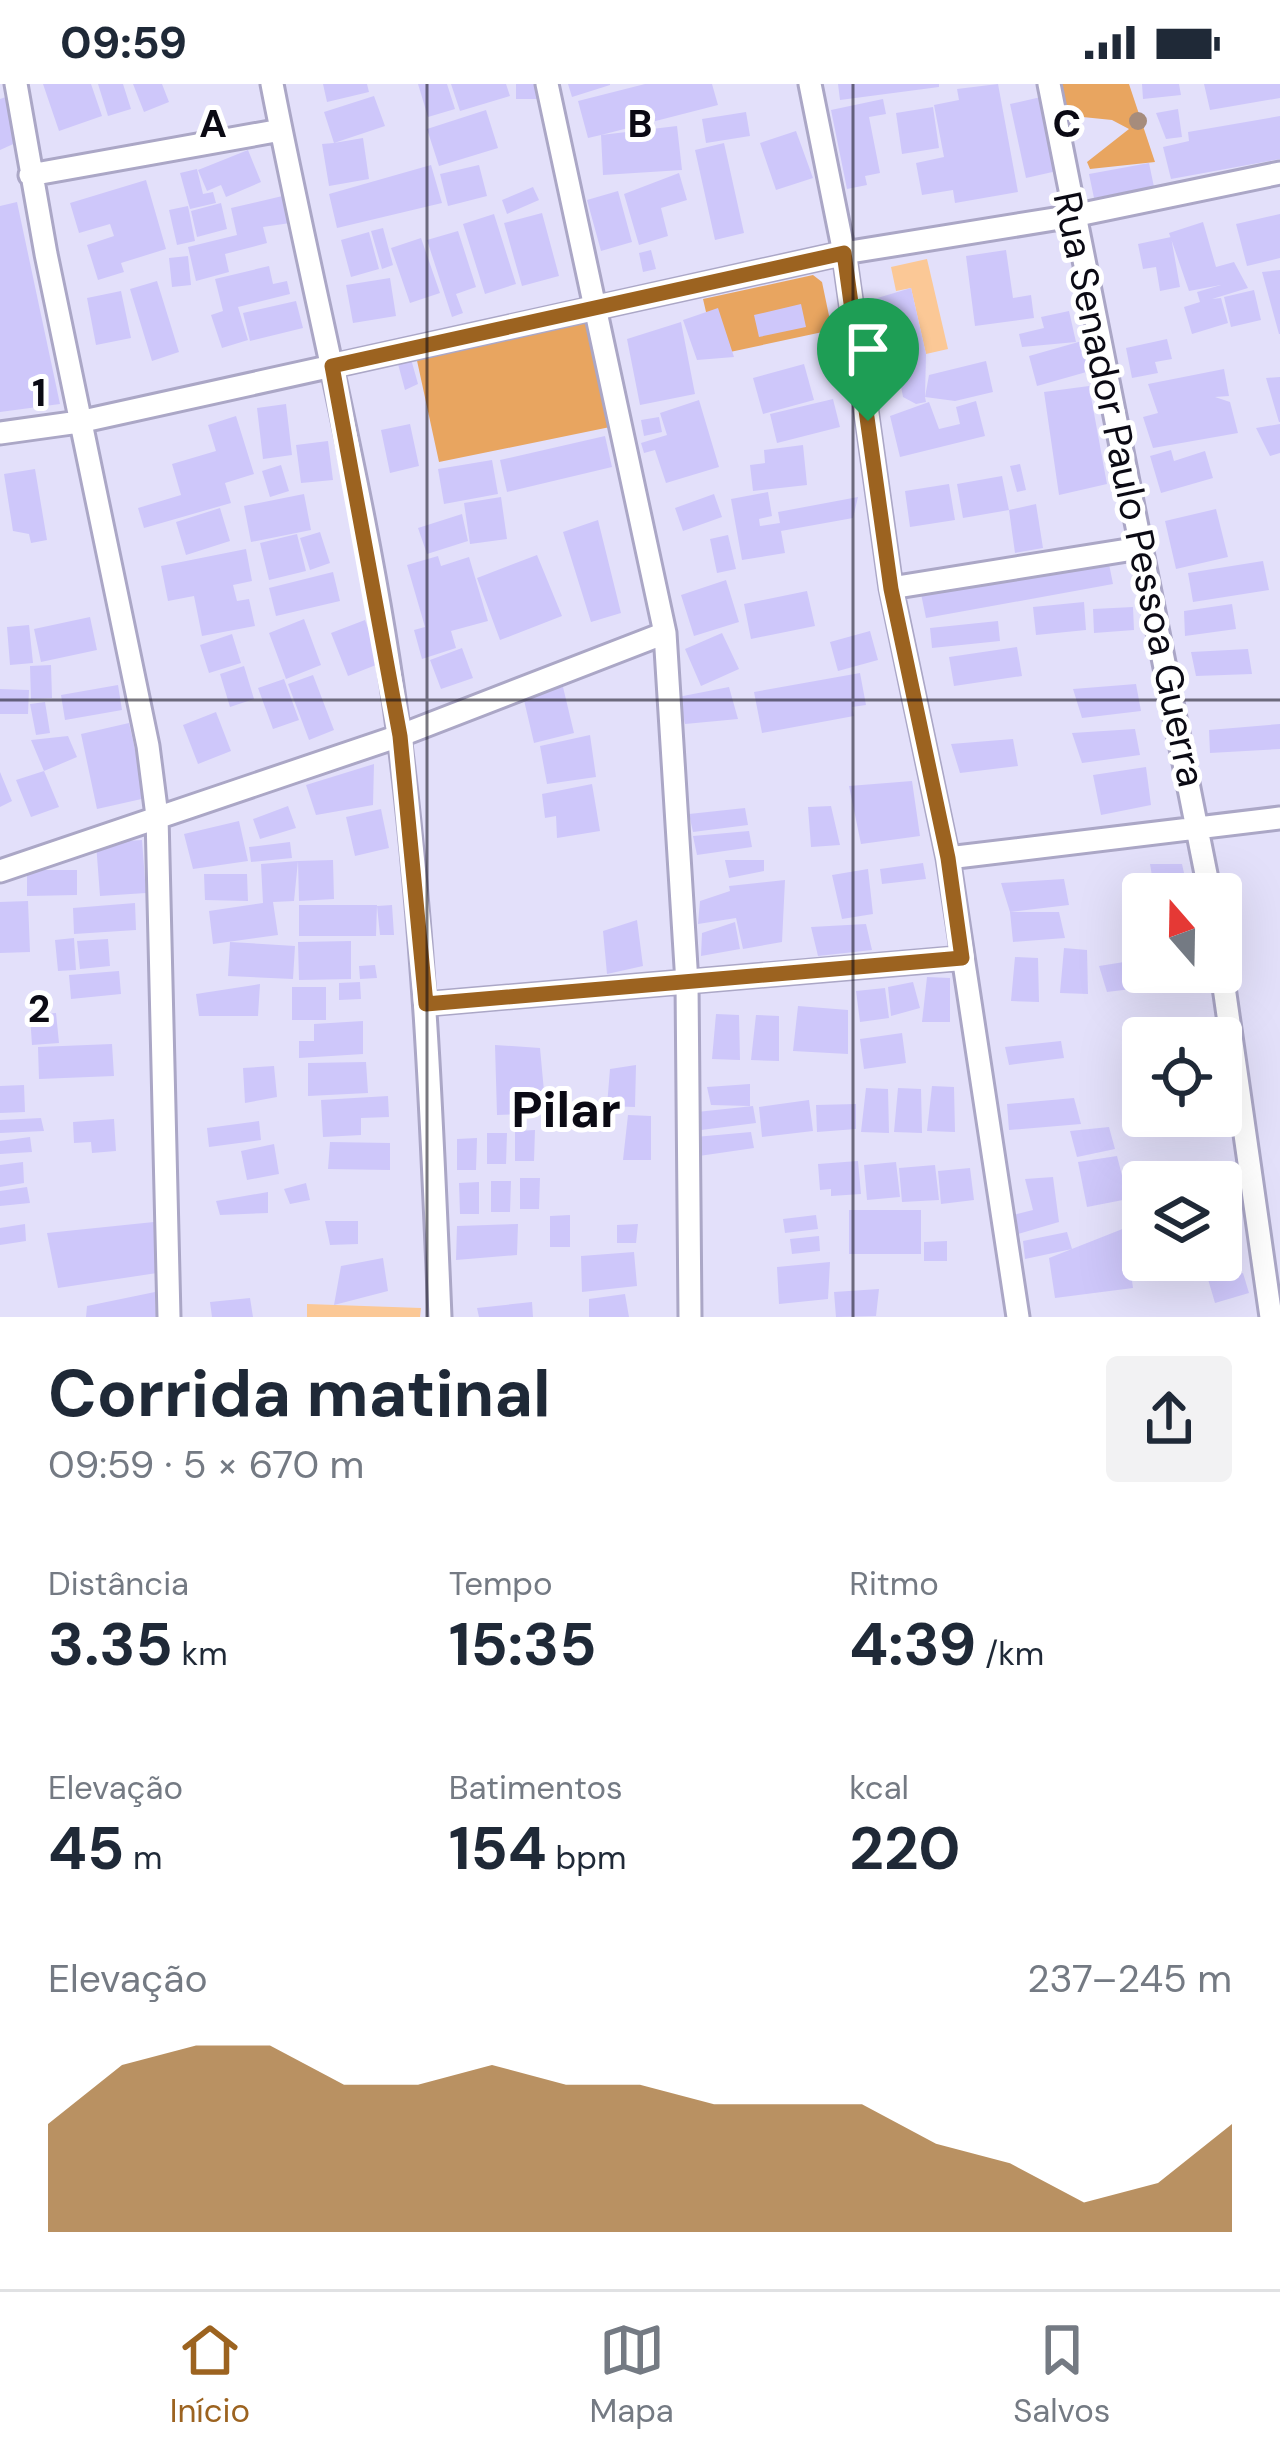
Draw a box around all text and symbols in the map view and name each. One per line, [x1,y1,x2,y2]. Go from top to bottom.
text: 09:59 [60,13,187,72]
text: A [199,98,227,149]
text: B [628,98,652,149]
text: C [1053,98,1081,149]
street label: Rua Senador Paulo Pessoa Guerra [1041,187,1218,791]
pin [817,298,919,421]
icon: arrive [835,316,901,382]
text: 1 [32,367,46,418]
north arrow [1122,873,1242,993]
map controls [1122,873,1242,1281]
text: 2 [28,983,50,1034]
button: locate [1122,1017,1242,1137]
district label: Pilar [511,1076,621,1143]
button: layers [1122,1161,1242,1281]
text: Corrida matinal [48,1351,551,1436]
button: share [1106,1356,1232,1482]
text: 09:59 · 5 × 670 m [48,1439,364,1490]
text: Distância [48,1562,189,1605]
text: Tempo [449,1562,553,1605]
text: Ritmo [849,1562,939,1605]
text: 3.35 [48,1605,173,1684]
text: 15:35 [449,1605,597,1684]
text: 4:39 [849,1605,976,1684]
text: km [173,1632,228,1675]
text: /km [976,1632,1044,1675]
text: Elevação [48,1766,183,1809]
text: Batimentos [449,1766,623,1809]
text: kcal [849,1766,909,1809]
text: 45 [48,1809,124,1888]
text: 154 [449,1809,547,1888]
text: 220 [849,1809,961,1888]
text: m [124,1836,163,1879]
text: bpm [547,1836,626,1879]
text: Elevação [48,1953,208,2004]
text: 237–245 m [1027,1953,1232,2004]
tab: Início [170,2317,250,2432]
tab: Mapa [589,2317,674,2432]
tab: Salvos [1013,2317,1110,2432]

